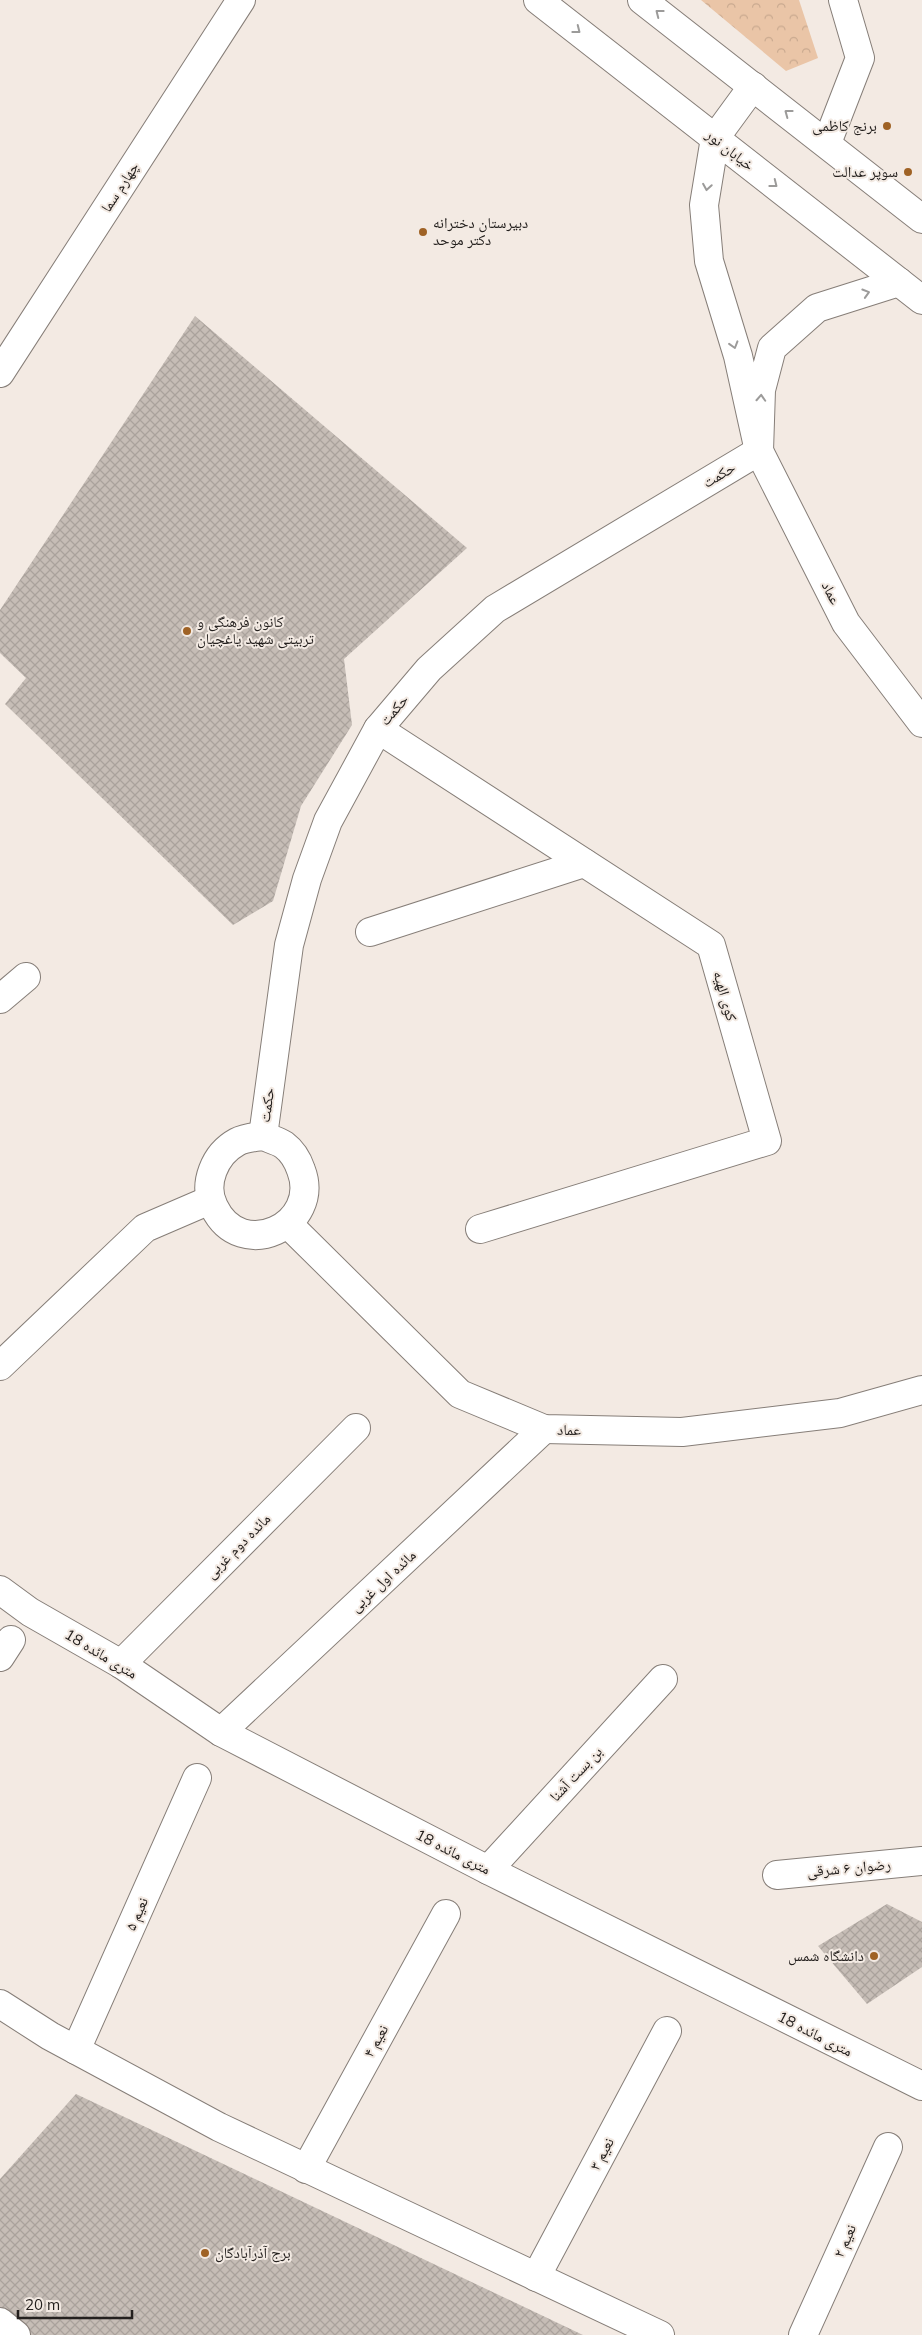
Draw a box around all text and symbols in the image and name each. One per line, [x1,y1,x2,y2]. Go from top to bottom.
one-way arrow [656,11,665,19]
one-way arrow [571,24,581,33]
one-way arrow [784,110,794,119]
place label: برنج کاظمی [812,116,877,136]
marker: برنج کاظمی [881,120,893,132]
street label: خیابان نور [701,124,759,175]
street label: چهارم سما [96,158,144,216]
place label: سوپر عدالت [832,162,898,181]
marker: سوپر عدالت [902,166,914,178]
one-way arrow [768,179,777,188]
one-way arrow [703,182,713,191]
place label: دبیرستان دخترانه دکتر موحد [433,213,528,249]
marker: دبیرستان دخترانه دکتر موحد [417,226,429,238]
one-way arrow [861,288,869,298]
one-way arrow [729,340,739,348]
one-way arrow [756,393,766,401]
street label: حکمت [699,457,739,492]
street label: عماد [818,578,845,608]
place label: کانون فرهنگی و تربیتی شهید یاغچیان [197,612,314,649]
marker: کانون فرهنگی و تربیتی شهید یاغچیان [181,625,193,637]
street label: حکمت [375,690,412,729]
street label: کوی الهیه [708,969,742,1023]
street label: حکمت [255,1086,278,1124]
street label: عماد [557,1420,581,1439]
street label: مائده دوم غربی [201,1509,275,1583]
street label: مائده اول غربی [346,1545,420,1617]
street label: 18 متری مائده [61,1624,141,1684]
street label: بن بست آشنا [545,1742,607,1806]
street label: 18 متری مائده [412,1825,494,1879]
street label: رضوان ۶ شرقی [806,1854,892,1882]
street label: نعیم ۵ [121,1894,153,1934]
place label: دانشگاه شمس [788,1946,864,1966]
marker: دانشگاه شمس [868,1950,880,1962]
street label: 18 متری مائده [774,2007,856,2061]
street label: نعیم ۴ [359,2021,393,2061]
street label: نعیم ۳ [585,2134,619,2174]
street label: نعیم ۲ [829,2221,861,2261]
place label: برج آذرآبادگان [215,2243,291,2263]
marker: برج آذرآبادگان [199,2247,211,2259]
scale bar [18,2288,131,2320]
text: 20 m [25,2295,60,2314]

